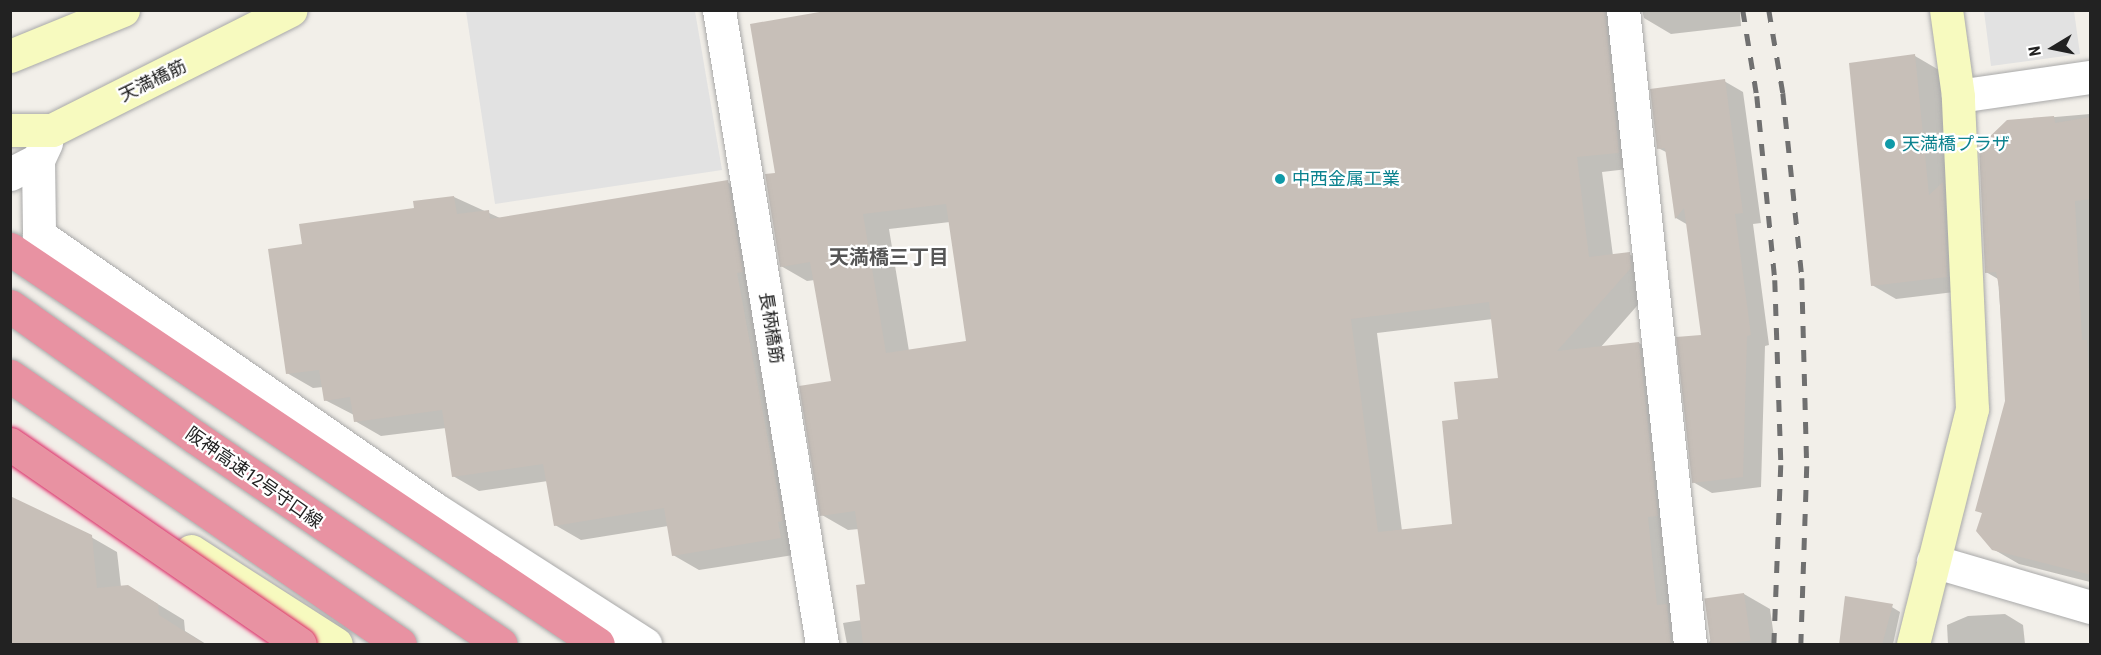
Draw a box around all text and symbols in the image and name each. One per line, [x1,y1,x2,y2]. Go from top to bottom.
north arrow [2023,18,2083,78]
text: N [2025,45,2045,58]
street label: 天満橋筋 [116,56,190,106]
place label: 天満橋プラザ [1902,133,2010,155]
marker: 天満橋プラザ [1883,137,1897,151]
place label: 中西金属工業 [1292,168,1400,190]
marker: 中西金属工業 [1273,172,1287,186]
district label: 天満橋三丁目 [829,245,949,269]
street label: 長柄橋筋 [755,291,787,365]
street label: 阪神高速12号守口線 [182,423,326,533]

